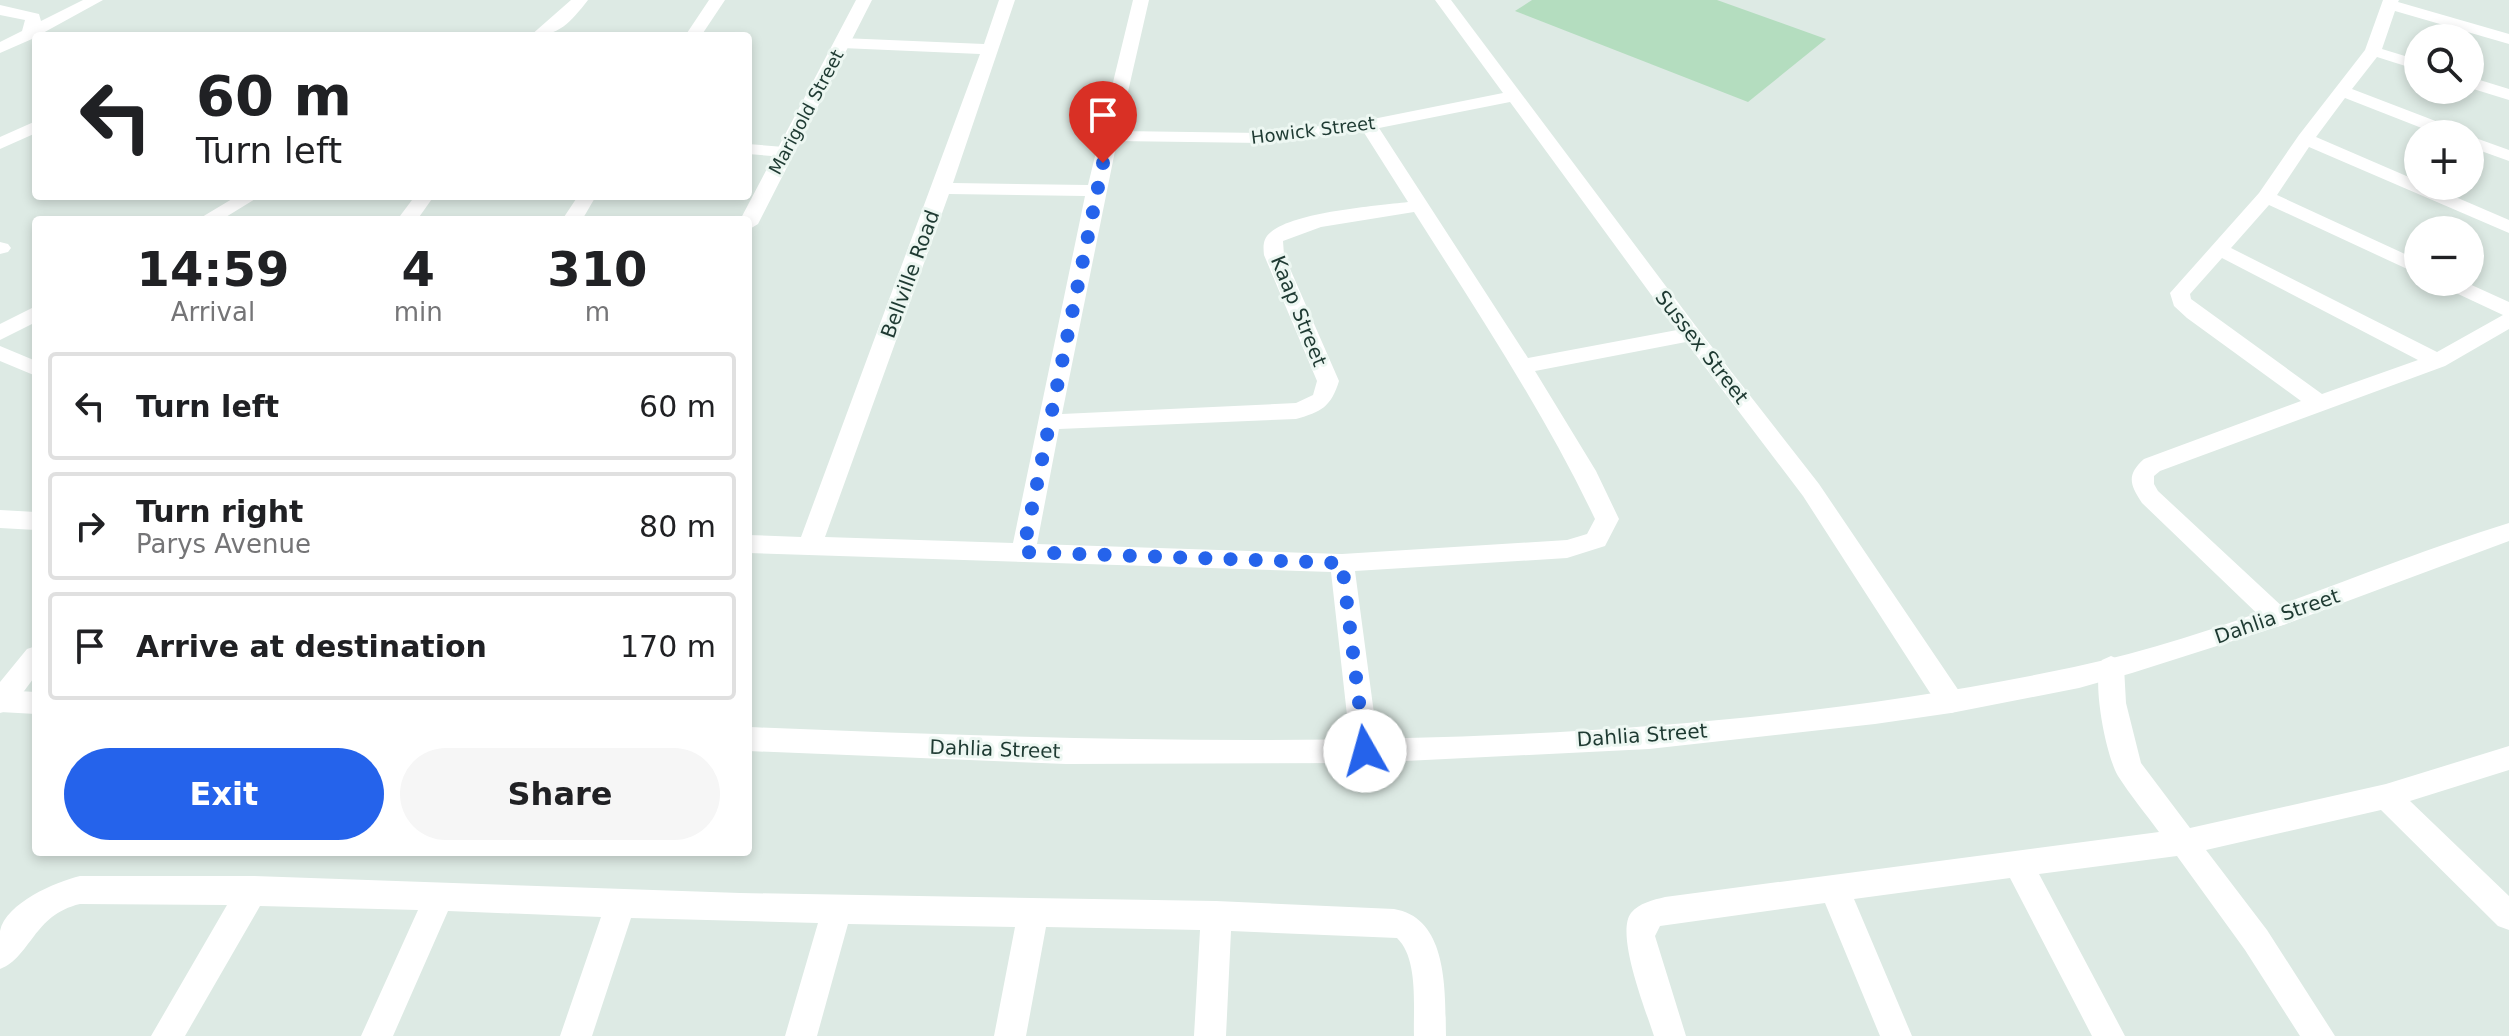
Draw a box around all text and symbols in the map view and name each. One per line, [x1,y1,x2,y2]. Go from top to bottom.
map controls [2404,24,2484,296]
button: search [2404,24,2484,104]
street label: Marigold Street [764,46,848,178]
text: 60 m [196,63,352,128]
icon: left [64,64,168,168]
pin [1069,81,1137,163]
icon: arrive [1081,93,1125,137]
street label: Howick Street [1250,112,1376,148]
button: + [2404,120,2484,200]
text: Turn left [196,130,342,171]
street label: Bellville Road [876,207,944,341]
button: − [2404,216,2484,296]
text: 14:59 [136,241,289,297]
text: 4 [402,241,435,297]
text: 310 [547,241,647,297]
street label: Kaap Street [1266,252,1332,370]
street label: Sussex Street [1650,286,1754,409]
text: Arrival [171,297,255,327]
text: min [394,297,443,327]
text: m [585,297,610,327]
icon: left [68,384,112,428]
text: Turn left [136,389,279,424]
text: 60 m [639,389,716,424]
text: Turn right [136,494,303,529]
icon: right [68,504,112,548]
text: 80 m [639,509,716,544]
text: Parys Avenue [136,529,311,559]
street label: Dahlia Street [2211,583,2343,649]
icon: arrive [68,624,112,668]
text: Arrive at destination [136,629,487,664]
text: 170 m [620,629,716,664]
position arrow [1323,709,1407,793]
street label: Dahlia Street [1576,718,1708,752]
street label: Dahlia Street [929,735,1061,763]
button: Exit [64,748,384,840]
button: Share [400,748,720,840]

